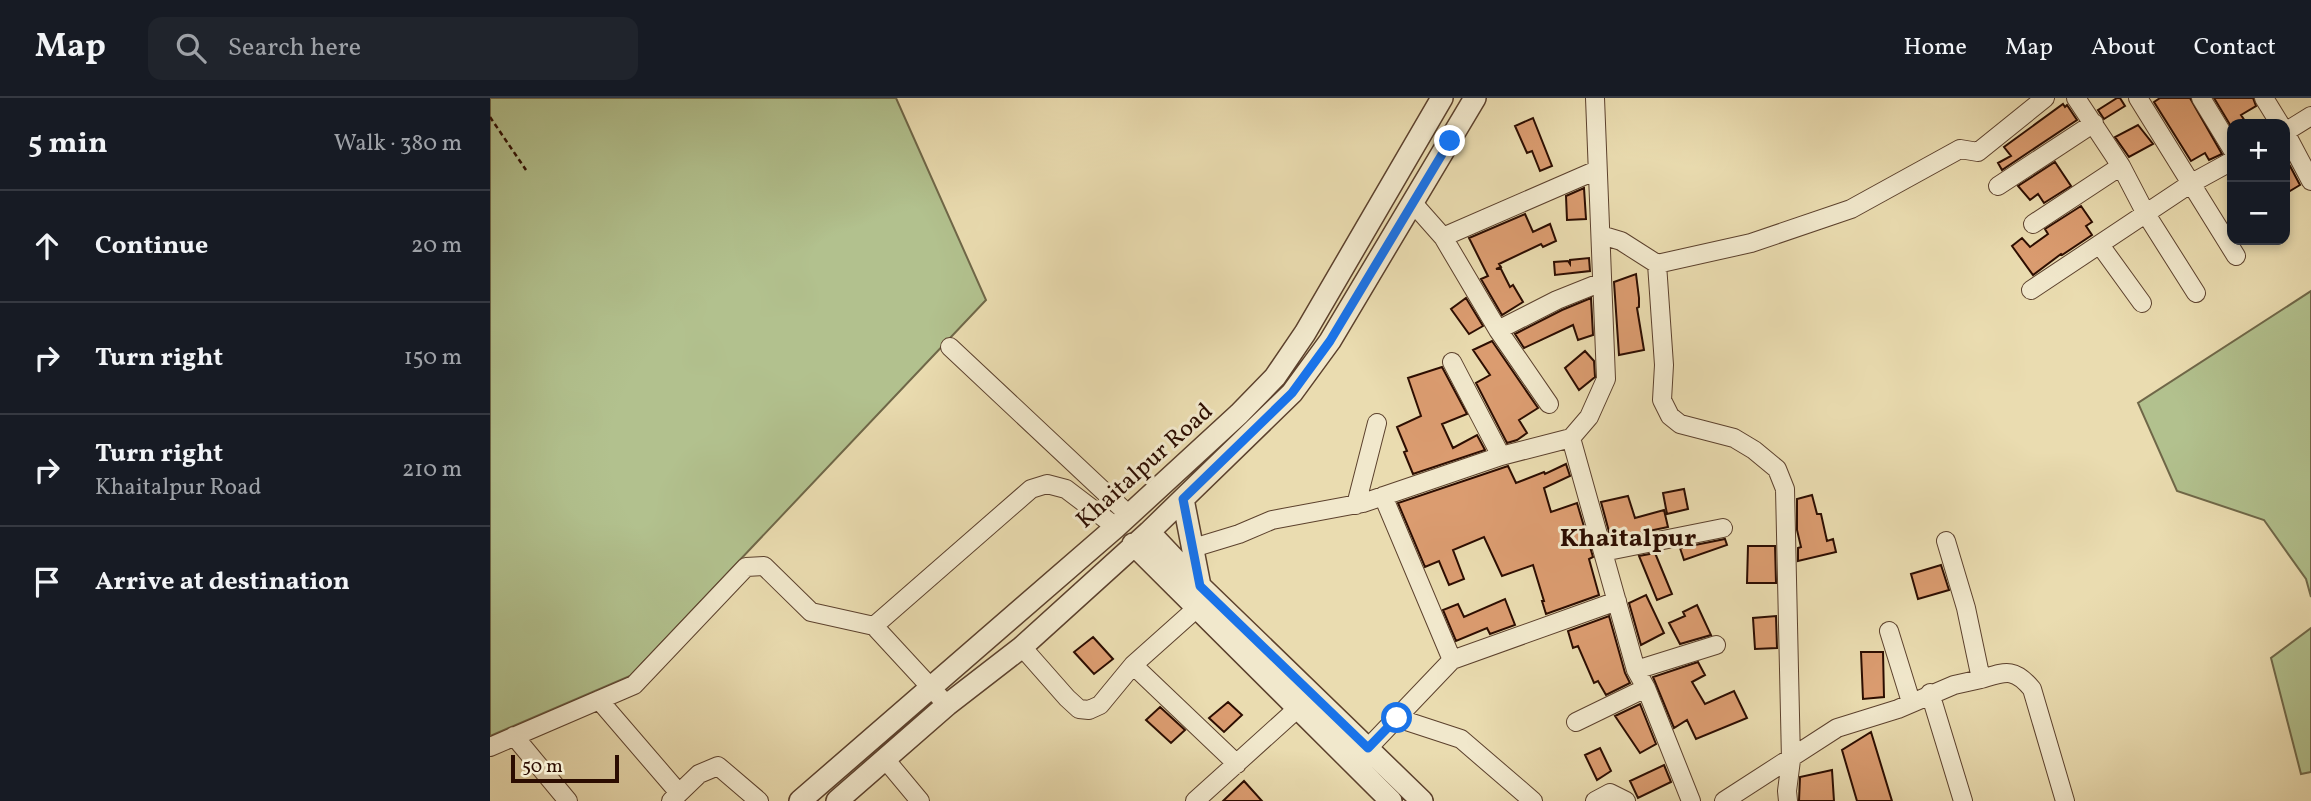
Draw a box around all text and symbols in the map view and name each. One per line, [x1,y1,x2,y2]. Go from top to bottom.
search box [148,17,638,80]
text: Map [35,25,106,71]
icon: search [172,29,210,67]
text: Search here [228,30,361,66]
text: Home [1903,31,1967,65]
text: Map [2005,31,2053,65]
text: About [2091,31,2156,65]
text: Contact [2194,31,2276,65]
map controls [2227,119,2290,245]
button: + [2227,119,2290,182]
text: 5 min [28,123,108,165]
route end [1434,125,1465,156]
text: Walk · 380 m [334,128,462,160]
button: − [2227,182,2290,245]
icon: ahead [28,227,66,265]
text: Continue [95,228,208,264]
text: 20 m [411,230,462,262]
icon: right [28,339,66,377]
text: Turn right [95,340,223,376]
text: 150 m [404,342,462,374]
street label: Khaitalpur Road [1069,396,1221,537]
text: Turn right [95,436,223,472]
icon: right [28,451,66,489]
text: 210 m [402,454,462,486]
text: Khaitalpur Road [95,472,261,504]
district label: Khaitalpur [1560,521,1696,557]
icon: arrive [28,563,66,601]
text: Arrive at destination [95,564,350,600]
route start [1381,702,1412,733]
scale bar [511,752,620,784]
text: 50 m [522,754,563,780]

